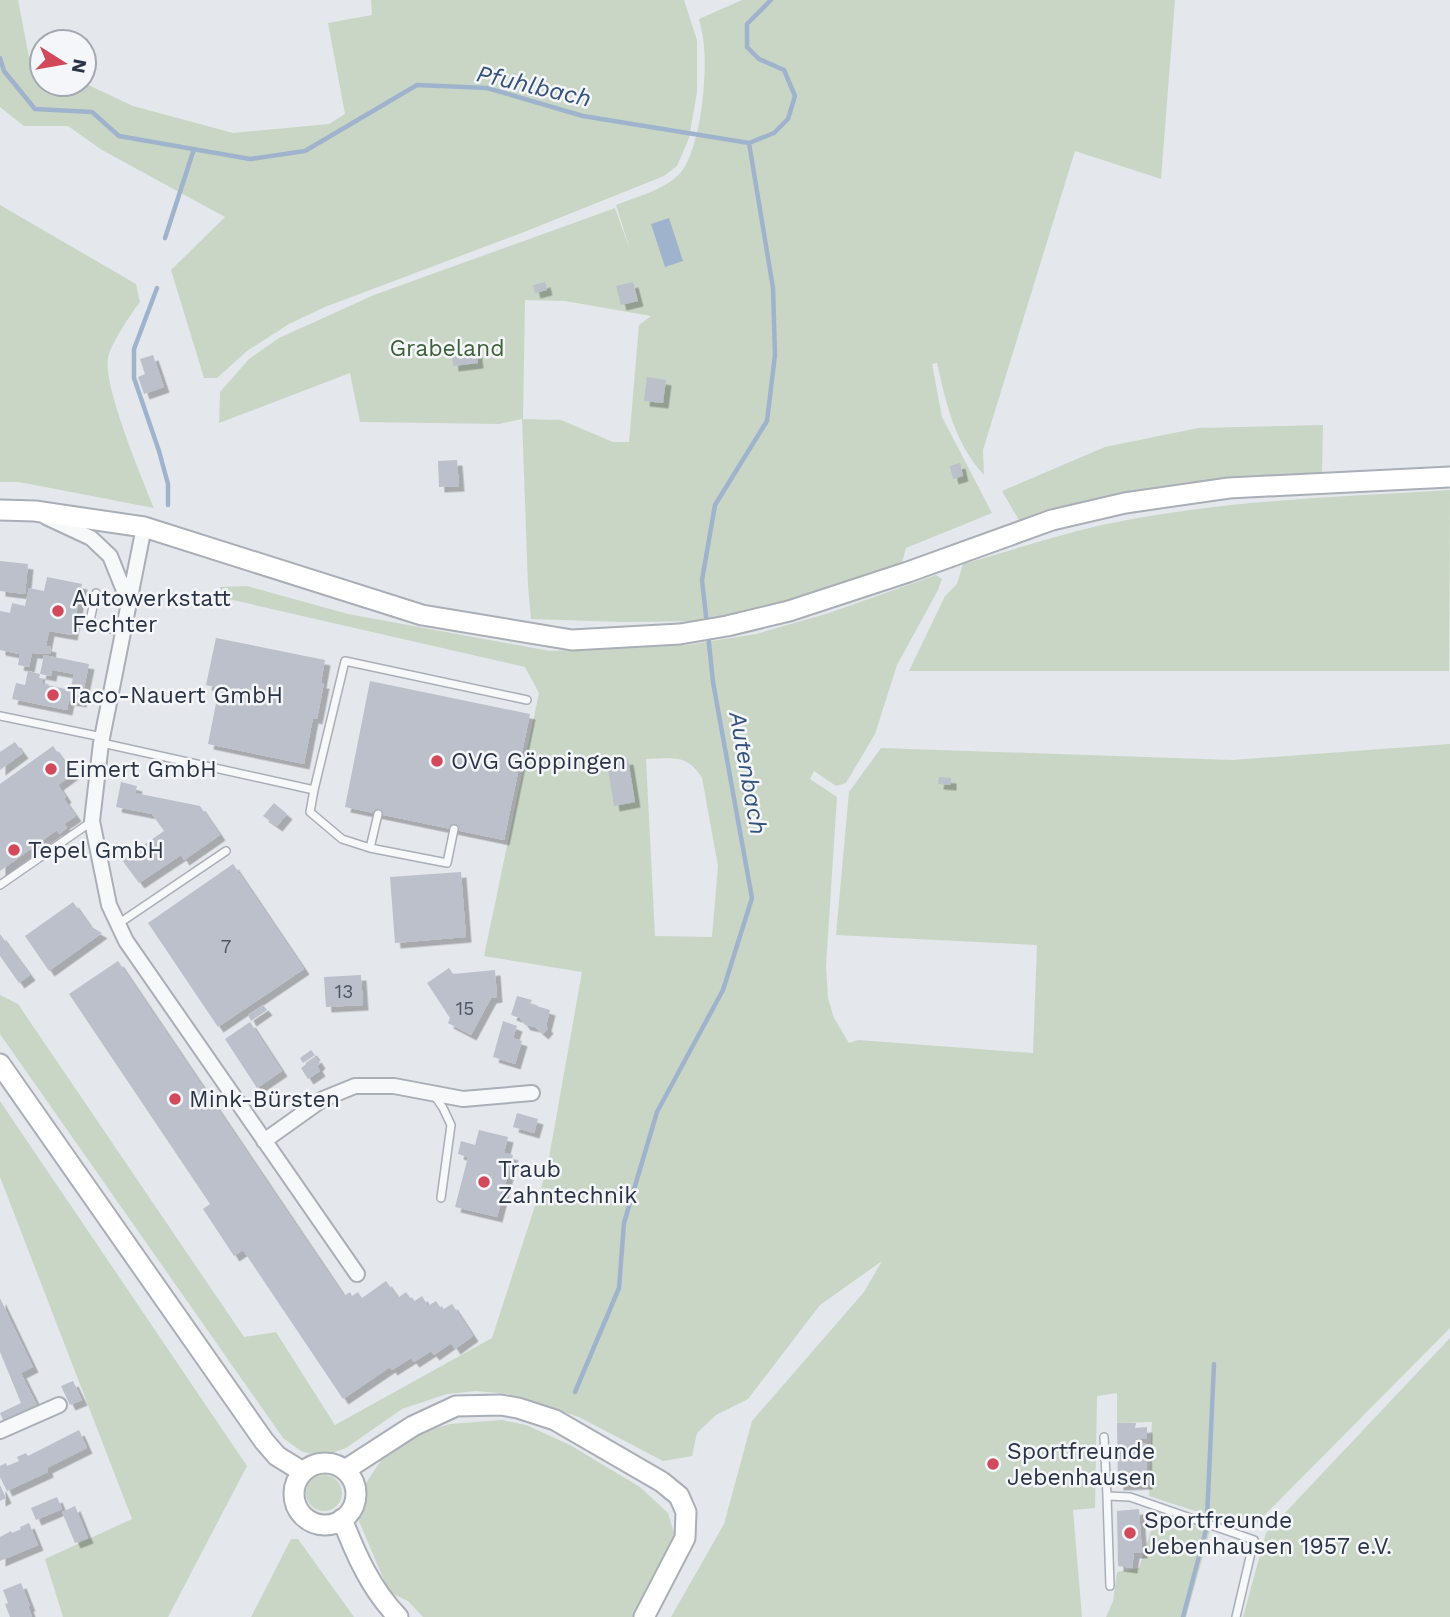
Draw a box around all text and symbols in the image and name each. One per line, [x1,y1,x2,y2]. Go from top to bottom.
north arrow [28,28,98,98]
text: N [67,57,92,75]
water label: Pfuhlbach [474,59,594,113]
park label: Grabeland [389,335,505,362]
place label: Autowerkstatt Fechter [72,585,231,638]
marker: Autowerkstatt Fechter [50,603,66,619]
place label: Taco-Nauert GmbH [67,682,283,709]
marker: Taco-Nauert GmbH [45,687,61,703]
water label: Autenbach [723,708,773,837]
place label: OVG Göppingen [451,748,626,775]
marker: OVG Göppingen [429,753,445,769]
place label: Eimert GmbH [65,756,217,783]
marker: Eimert GmbH [43,761,59,777]
place label: Tepel GmbH [28,837,164,864]
marker: Tepel GmbH [6,842,22,858]
house number: 7 [221,935,231,958]
house number: 13 [335,980,353,1003]
house number: 15 [456,997,474,1020]
place label: Mink-Bürsten [189,1086,340,1113]
marker: Mink-Bürsten [167,1091,183,1107]
place label: Traub Zahntechnik [498,1156,637,1209]
marker: Traub Zahntechnik [476,1174,492,1190]
place label: Sportfreunde Jebenhausen [1007,1438,1156,1491]
marker: Sportfreunde Jebenhausen [985,1456,1001,1472]
place label: Sportfreunde Jebenhausen 1957 e.V. [1144,1507,1392,1560]
marker: Sportfreunde Jebenhausen 1957 e.V. [1122,1525,1138,1541]

